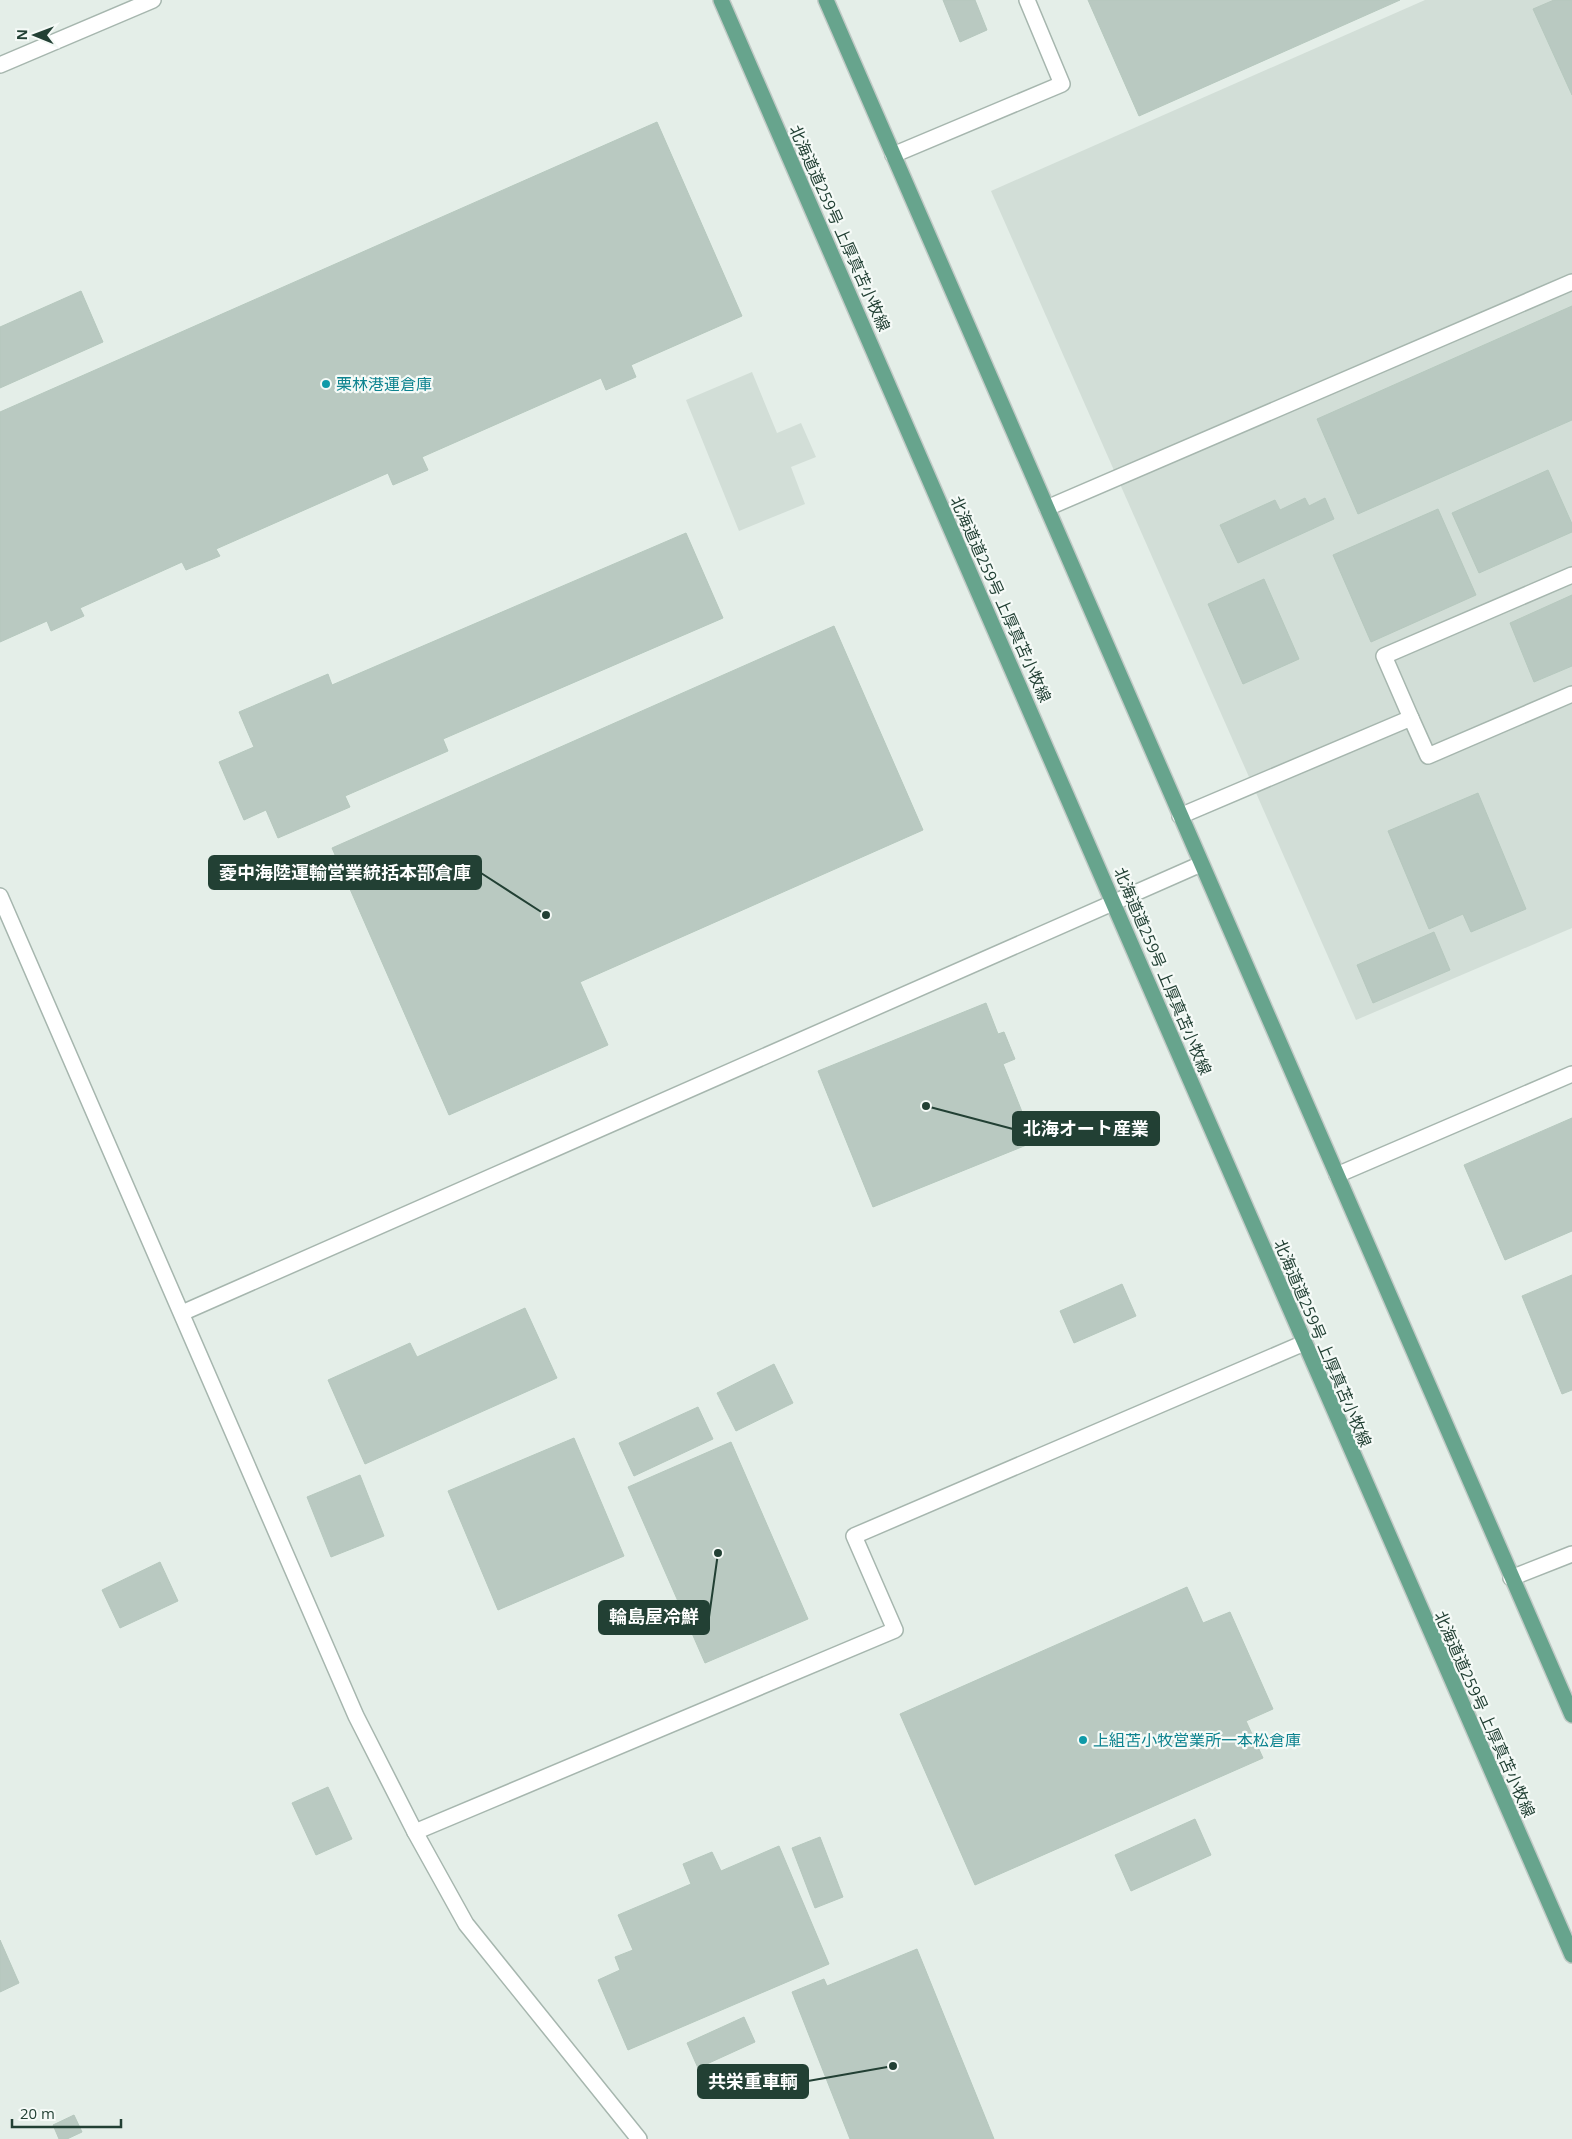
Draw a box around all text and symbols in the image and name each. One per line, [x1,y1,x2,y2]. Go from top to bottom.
north arrow [10,10,60,60]
text: N [12,29,31,41]
street label: 北海道道259号 上厚真苫小牧線 [784,121,896,335]
place label: 栗林港運倉庫 [336,373,432,395]
marker: 栗林港運倉庫 [320,378,332,390]
street label: 北海道道259号 上厚真苫小牧線 [945,492,1057,706]
callout: 菱中海陸運輸営業統括本部倉庫 [209,856,481,889]
text: 菱中海陸運輸営業統括本部倉庫 [219,860,471,884]
street label: 北海道道259号 上厚真苫小牧線 [1109,864,1217,1078]
callout: 北海オート産業 [1013,1112,1159,1145]
text: 北海オート産業 [1023,1116,1149,1140]
street label: 北海道道259号 上厚真苫小牧線 [1269,1236,1377,1450]
callout: 輪島屋冷鮮 [599,1601,709,1634]
text: 輪島屋冷鮮 [609,1604,699,1628]
street label: 北海道道259号 上厚真苫小牧線 [1429,1607,1541,1821]
place label: 上組苫小牧営業所一本松倉庫 [1093,1729,1301,1751]
marker: 上組苫小牧営業所一本松倉庫 [1077,1734,1089,1746]
callout: 共栄重車輌 [698,2065,808,2098]
text: 共栄重車輌 [708,2069,798,2093]
scale bar [12,2096,121,2128]
text: 20 m [20,2103,55,2123]

